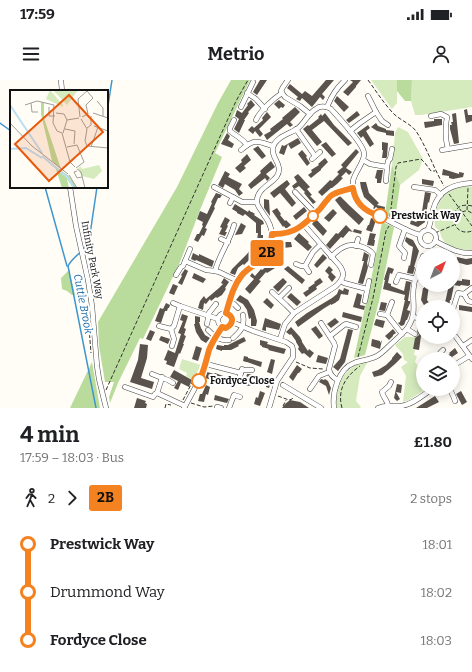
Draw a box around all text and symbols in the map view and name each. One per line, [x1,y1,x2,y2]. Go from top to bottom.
text: 17:59 [20,5,55,23]
icon: menu [20,43,42,65]
text: Metrio [207,43,265,65]
icon: person [430,43,452,65]
inset map [10,90,108,188]
marker: Prestwick Way [372,208,388,224]
unlabelled marker [307,210,319,222]
place label: Prestwick Way [391,210,461,222]
street label: Infinity Park Way [79,220,106,301]
line badge: 2B [249,240,285,266]
text: 2B [259,244,275,261]
north arrow [416,248,460,292]
map controls [416,248,460,396]
water label: Cuttle Brook [71,273,95,336]
button: locate [416,300,460,344]
button: layers [416,352,460,396]
marker: Fordyce Close [191,373,207,389]
place label: Fordyce Close [210,375,275,387]
text: 4 min [20,421,80,448]
text: £1.80 [414,433,452,451]
text: 17:59 – 18:03 · Bus [20,450,124,465]
icon: walk [20,487,42,509]
icon: forward [61,487,83,509]
text: 2B [97,489,114,506]
text: 2 [48,491,55,506]
text: 2 stops [410,491,452,506]
text: Prestwick Way [50,535,154,553]
text: 18:01 [423,537,452,552]
text: Drummond Way [50,583,165,601]
text: 18:02 [421,585,452,600]
text: Fordyce Close [50,631,147,649]
text: 18:03 [420,633,452,648]

